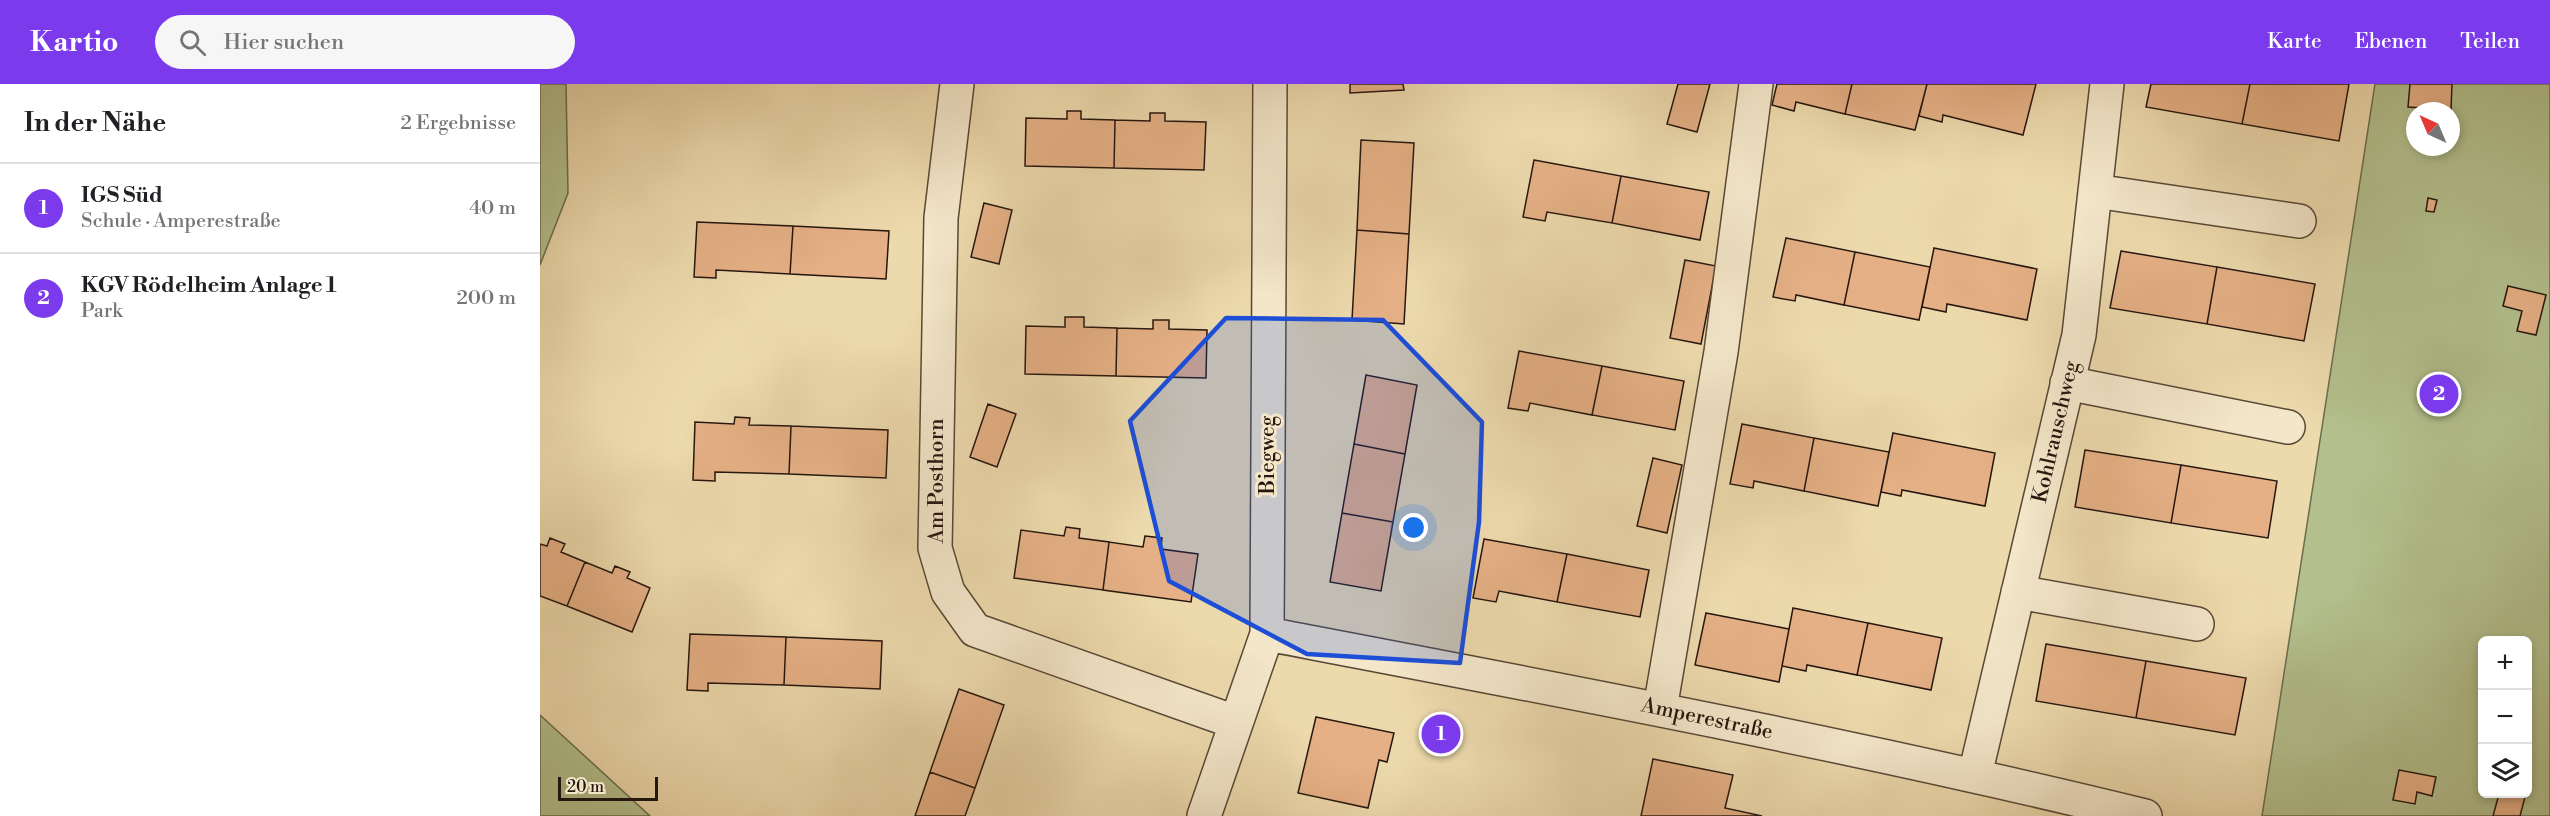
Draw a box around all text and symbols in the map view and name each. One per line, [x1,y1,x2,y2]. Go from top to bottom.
search box [155,15,575,69]
text: Kartio [30,25,119,60]
icon: search [176,26,209,59]
text: Hier suchen [224,29,344,56]
text: Karte [2267,29,2322,55]
text: Ebenen [2355,29,2427,55]
text: Teilen [2460,29,2520,55]
north arrow [2406,102,2460,156]
text: In der Nähe [24,107,166,139]
text: 2 Ergebnisse [400,111,516,136]
text: IGS Süd [81,182,163,209]
text: 1 [39,196,48,221]
text: 40 m [469,196,516,221]
text: Schule · Amperestraße [81,209,281,234]
text: KGV Rödelheim Anlage 1 [81,272,337,299]
text: 2 [37,286,50,311]
text: 200 m [456,286,516,311]
text: Park [81,299,123,324]
street label: Kohlrauschweg [2027,358,2085,506]
pin: 2 [2420,372,2458,416]
street label: Biegweg [1255,415,1281,495]
street label: Am Posthorn [924,418,950,545]
your location [1399,513,1428,542]
map controls [2478,636,2532,798]
button: + [2478,636,2532,690]
button: − [2478,690,2532,744]
street label: Amperestraße [1638,692,1775,746]
pin: 1 [1422,712,1460,756]
button: layers [2478,744,2532,798]
scale bar [558,774,658,802]
text: 20 m [567,777,604,797]

